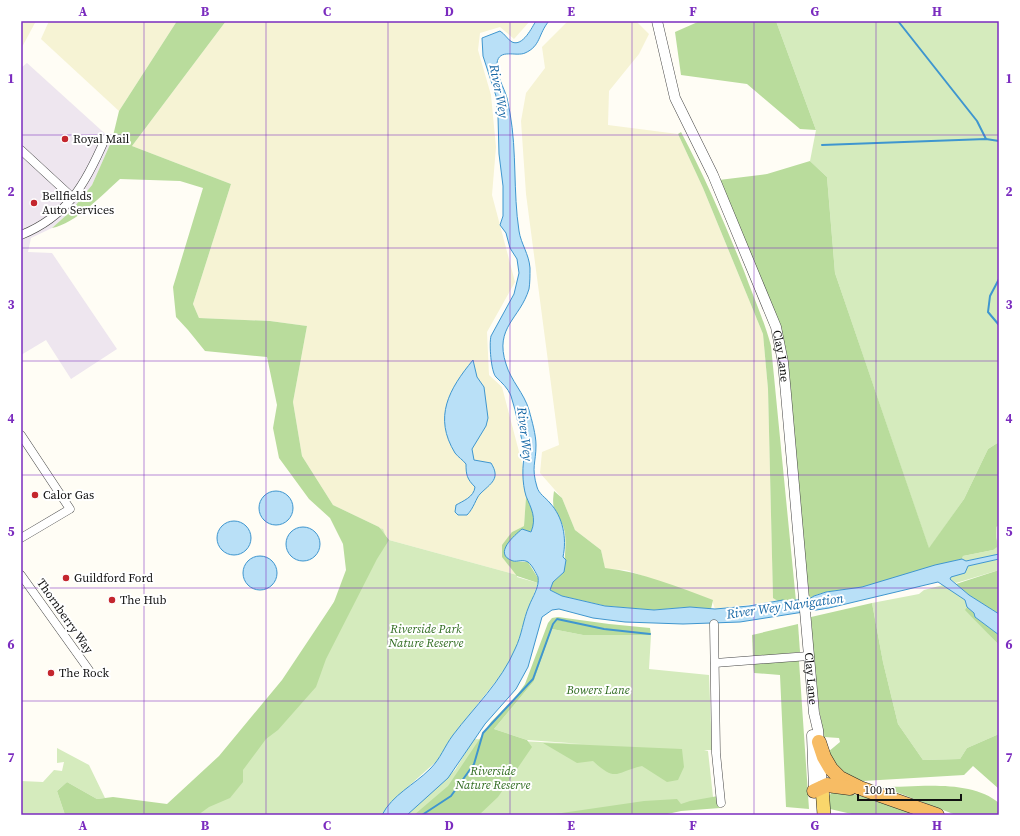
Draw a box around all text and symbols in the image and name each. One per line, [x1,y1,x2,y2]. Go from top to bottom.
text: A [79,3,88,20]
text: B [201,3,210,20]
text: C [323,3,331,20]
text: D [444,3,454,20]
text: E [567,3,575,20]
text: F [689,3,697,20]
text: G [811,3,820,20]
text: H [932,3,942,20]
water label: River Wey [485,62,513,120]
text: 1 [7,70,15,87]
text: 1 [1005,70,1013,87]
place label: Royal Mail [73,131,130,147]
marker: Royal Mail [60,134,70,144]
text: 2 [7,183,15,200]
text: 2 [1005,183,1013,200]
place label: Bellfields Auto Services [42,188,114,218]
marker: Bellfields Auto Services [29,198,39,208]
text: 3 [7,296,15,313]
text: 3 [1005,296,1013,313]
street label: Clay Lane [769,329,793,383]
water label: River Wey [513,405,537,463]
text: 4 [7,410,15,427]
text: 4 [1005,410,1013,427]
place label: Calor Gas [43,487,94,503]
marker: Calor Gas [30,490,40,500]
text: 5 [7,523,15,540]
text: 5 [1005,523,1013,540]
place label: Guildford Ford [74,570,153,586]
marker: Guildford Ford [61,573,71,583]
street label: Thornberry Way [33,575,97,657]
water label: River Wey Navigation [724,589,845,623]
place label: The Hub [120,592,167,608]
marker: The Hub [107,595,117,605]
park label: Riverside Park Nature Reserve [388,621,464,651]
text: 6 [7,636,15,653]
text: 6 [1005,636,1013,653]
street label: Clay Lane [801,652,821,706]
place label: The Rock [59,665,109,681]
marker: The Rock [46,668,56,678]
park label: Bowers Lane [565,682,630,698]
text: 7 [7,749,15,766]
text: 7 [1005,749,1013,766]
park label: Riverside Nature Reserve [455,763,531,793]
scale bar [858,776,961,802]
text: 100 m [864,782,896,798]
text: A [79,817,88,834]
text: B [201,817,210,834]
text: C [323,817,331,834]
text: D [444,817,454,834]
text: E [567,817,575,834]
text: F [689,817,697,834]
text: G [811,817,820,834]
text: H [932,817,942,834]

